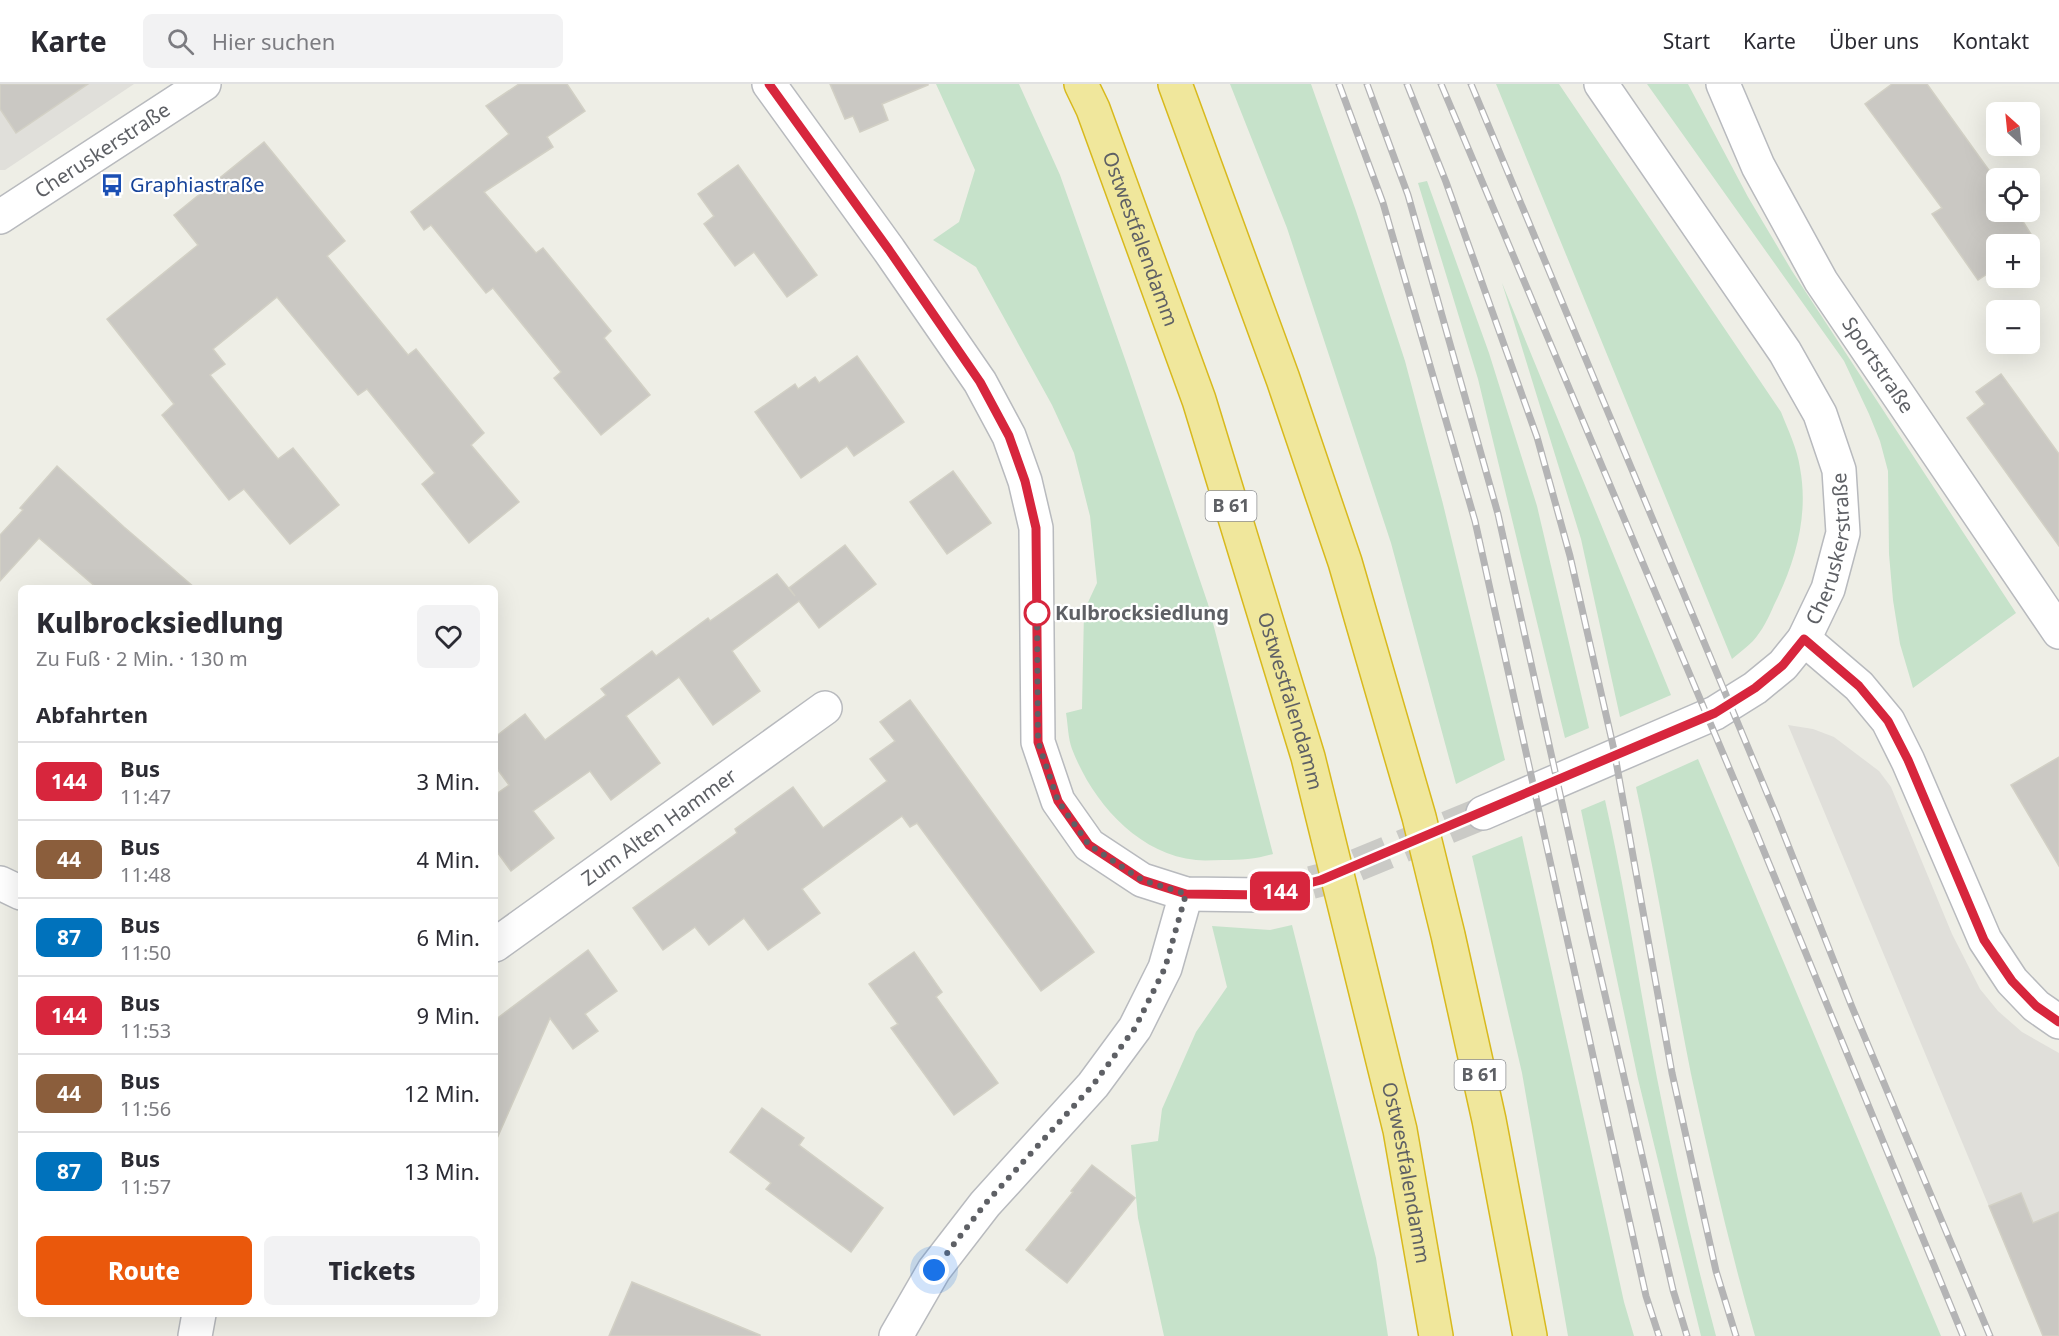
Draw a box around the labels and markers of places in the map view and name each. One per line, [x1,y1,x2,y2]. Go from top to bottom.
place label: Graphiastraße [130,171,264,198]
bus stop icon: Graphiastraße [99,172,125,198]
place label: Kulbrocksiedlung [1055,599,1229,626]
marker: Kulbrocksiedlung [1024,600,1050,626]

